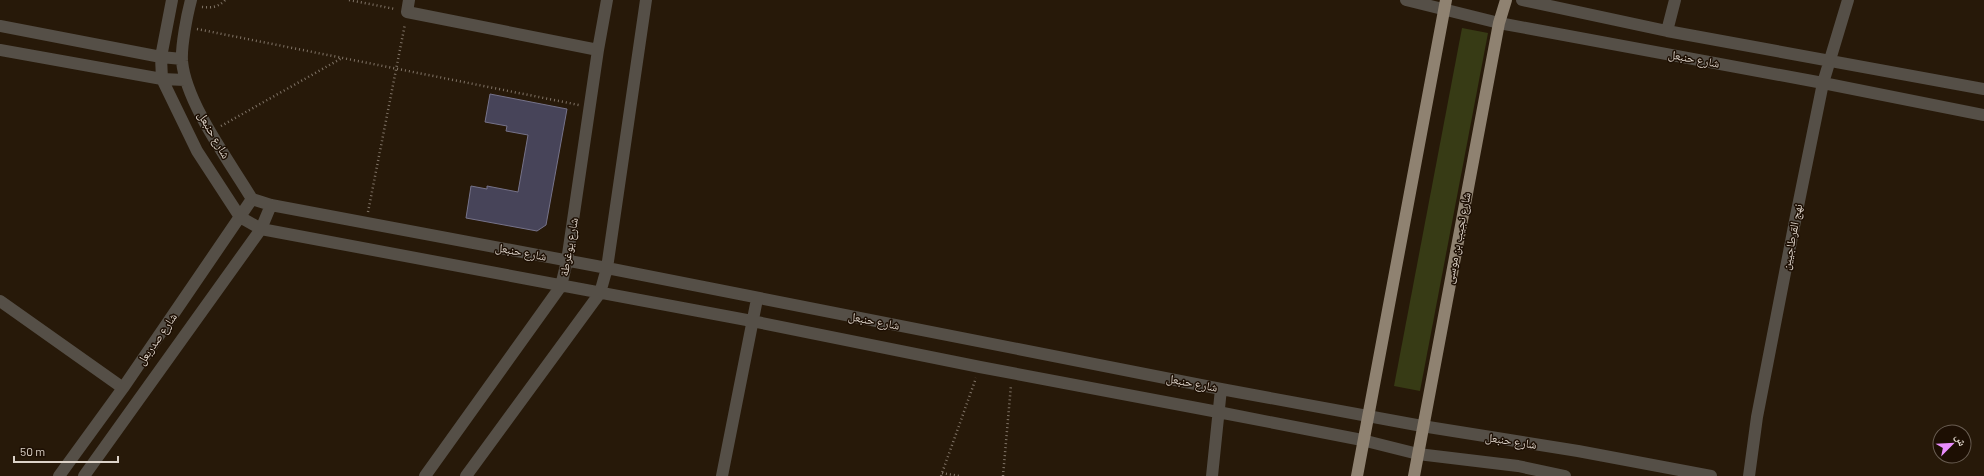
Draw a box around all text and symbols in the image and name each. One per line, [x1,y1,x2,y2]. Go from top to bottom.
street label: شارع حنبعل [1667,46,1721,72]
street label: شارع حنبعل [194,109,234,162]
street label: شارع نجيب بن موسى [1441,191,1475,285]
street label: نهج القرطاجيين [1778,202,1806,271]
street label: شارع يوغرطة [556,216,582,278]
street label: شارع حنبعل [494,239,548,265]
street label: شارع حنبعل [847,308,901,334]
street label: شارع صدربعل [133,310,181,368]
street label: شارع حنبعل [1165,370,1219,396]
north arrow [1932,424,1972,464]
street label: شارع حنبعل [1484,429,1538,453]
text: ش [1951,432,1970,449]
scale bar [14,438,118,464]
text: 50 m [20,444,45,458]

